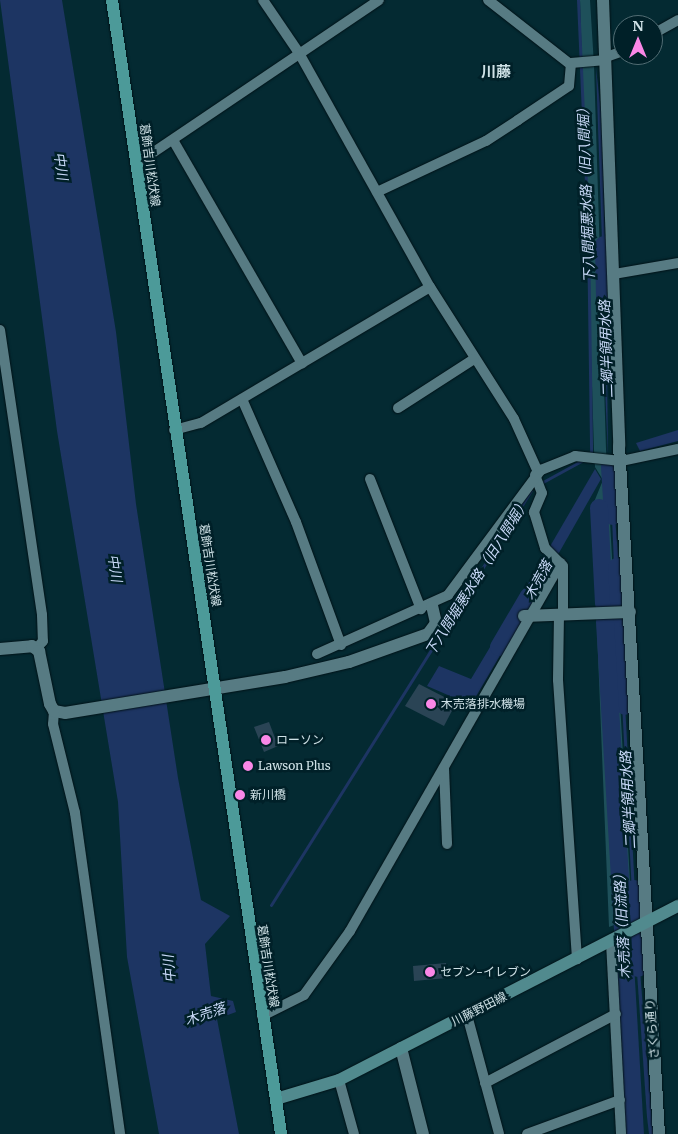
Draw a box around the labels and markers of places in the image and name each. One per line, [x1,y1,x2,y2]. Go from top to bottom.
place label: 木売落排水機場 [441,697,525,711]
marker: 木売落排水機場 [425,698,437,710]
place label: ローソン [276,733,324,747]
marker: ローソン [260,734,272,746]
place label: Lawson Plus [258,759,331,773]
marker: Lawson Plus [242,760,254,772]
place label: 新川橋 [250,788,286,802]
marker: 新川橋 [234,789,246,801]
place label: セブン-イレブン [440,965,531,979]
marker: セブン-イレブン [424,966,436,978]

